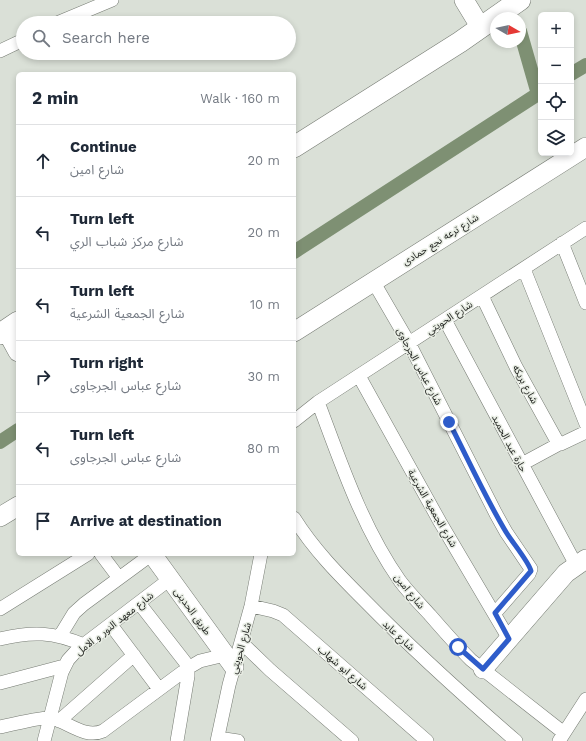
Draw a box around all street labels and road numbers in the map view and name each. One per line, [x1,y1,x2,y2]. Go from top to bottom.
street label: شارع ترعه نجع حمادى [400,211,482,269]
street label: شارع الحويتي [424,298,476,338]
street label: شارع عباس الجرجاوى [393,326,445,408]
street label: شارع بريكه [509,363,540,407]
street label: حارة عبد الحميد [489,413,529,474]
street label: شارع الجمعية الشرعية [404,467,459,550]
street label: شارع امين [391,572,427,612]
street label: طريق الحدينى [171,586,213,638]
street label: شارع معهد النور و الامل [73,589,157,659]
street label: شارع عايد [379,618,417,654]
street label: شارع الحويتي [228,621,255,676]
street label: شارع ابو شهاب [314,643,370,693]

